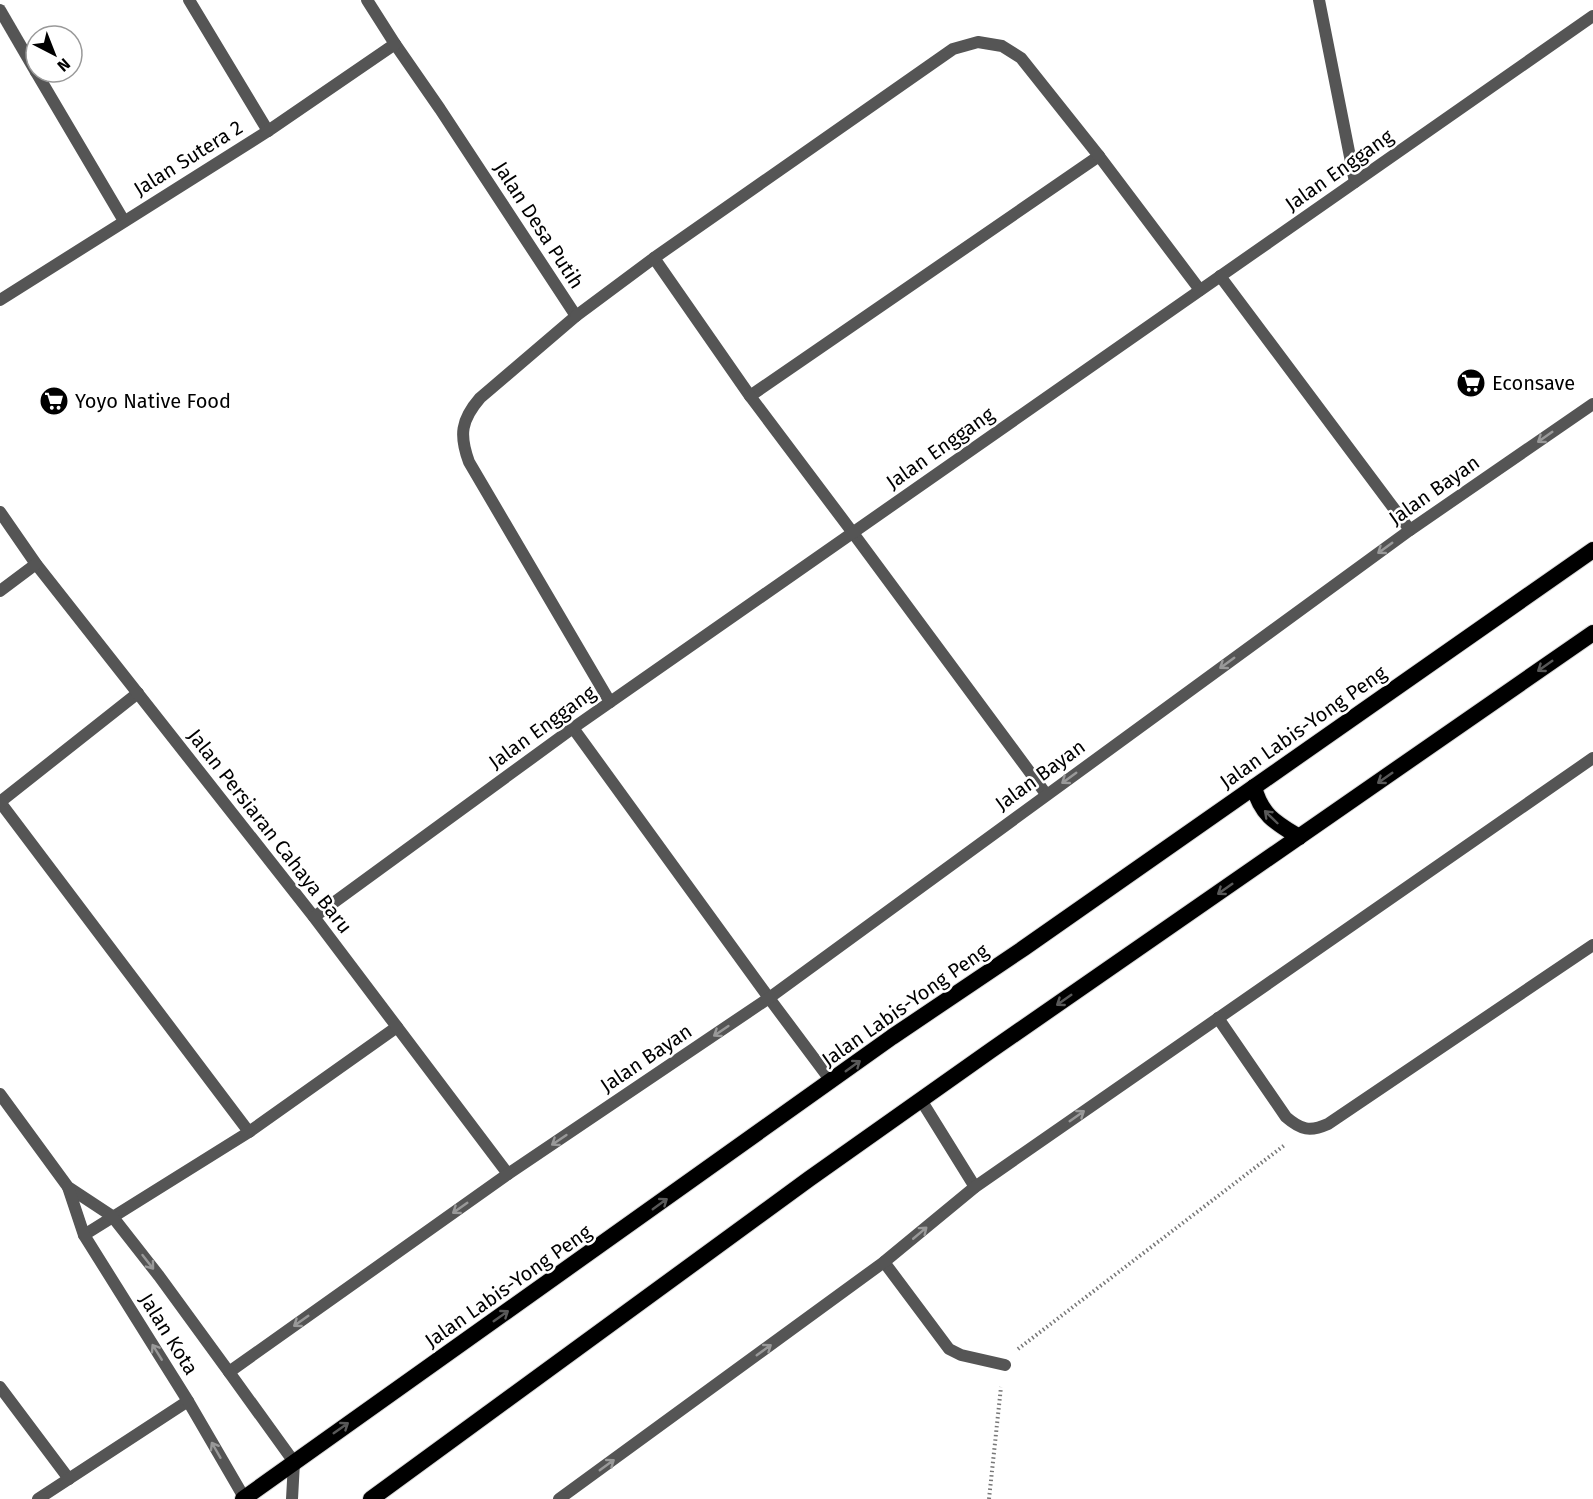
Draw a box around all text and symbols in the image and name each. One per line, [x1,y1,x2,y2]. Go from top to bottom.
north arrow [24,24,84,84]
text: N [53,54,74,75]
street label: Jalan Sutera 2 [129,115,247,201]
street label: Jalan Enggang [1280,124,1398,216]
street label: Jalan Desa Putih [489,157,589,293]
supermarket icon: Econsave [1455,367,1487,399]
place label: Econsave [1492,371,1575,395]
supermarket icon: Yoyo Native Food [38,385,70,417]
place label: Yoyo Native Food [75,389,231,413]
street label: Jalan Enggang [881,402,999,494]
one-way arrow [1537,431,1553,443]
street label: Jalan Bayan [1384,450,1484,530]
one-way arrow [1377,542,1393,555]
one-way arrow [1219,657,1235,669]
street label: Jalan Labis-Yong Peng [1215,660,1391,794]
one-way arrow [1537,660,1554,672]
street label: Jalan Enggang [484,680,601,774]
street label: Jalan Persiaran Cahaya Baru [183,724,357,938]
street label: Jalan Bayan [990,734,1090,816]
one-way arrow [1062,771,1078,784]
one-way arrow [1377,772,1394,784]
one-way arrow [1263,810,1278,824]
one-way arrow [1217,883,1233,895]
street label: Jalan Labis-Yong Peng [817,938,993,1072]
one-way arrow [1057,994,1073,1006]
street label: Jalan Bayan [596,1019,696,1097]
one-way arrow [713,1025,729,1037]
one-way arrow [844,1060,860,1072]
one-way arrow [1068,1110,1084,1122]
one-way arrow [551,1134,568,1146]
one-way arrow [651,1197,667,1210]
one-way arrow [453,1202,469,1214]
street label: Jalan Labis-Yong Peng [420,1219,596,1353]
one-way arrow [912,1226,928,1239]
one-way arrow [142,1254,155,1270]
street label: Jalan Kota [135,1289,203,1379]
one-way arrow [492,1310,508,1322]
one-way arrow [294,1315,310,1327]
one-way arrow [756,1343,772,1356]
one-way arrow [151,1344,163,1361]
one-way arrow [333,1422,349,1435]
one-way arrow [210,1442,222,1459]
one-way arrow [598,1458,614,1471]

